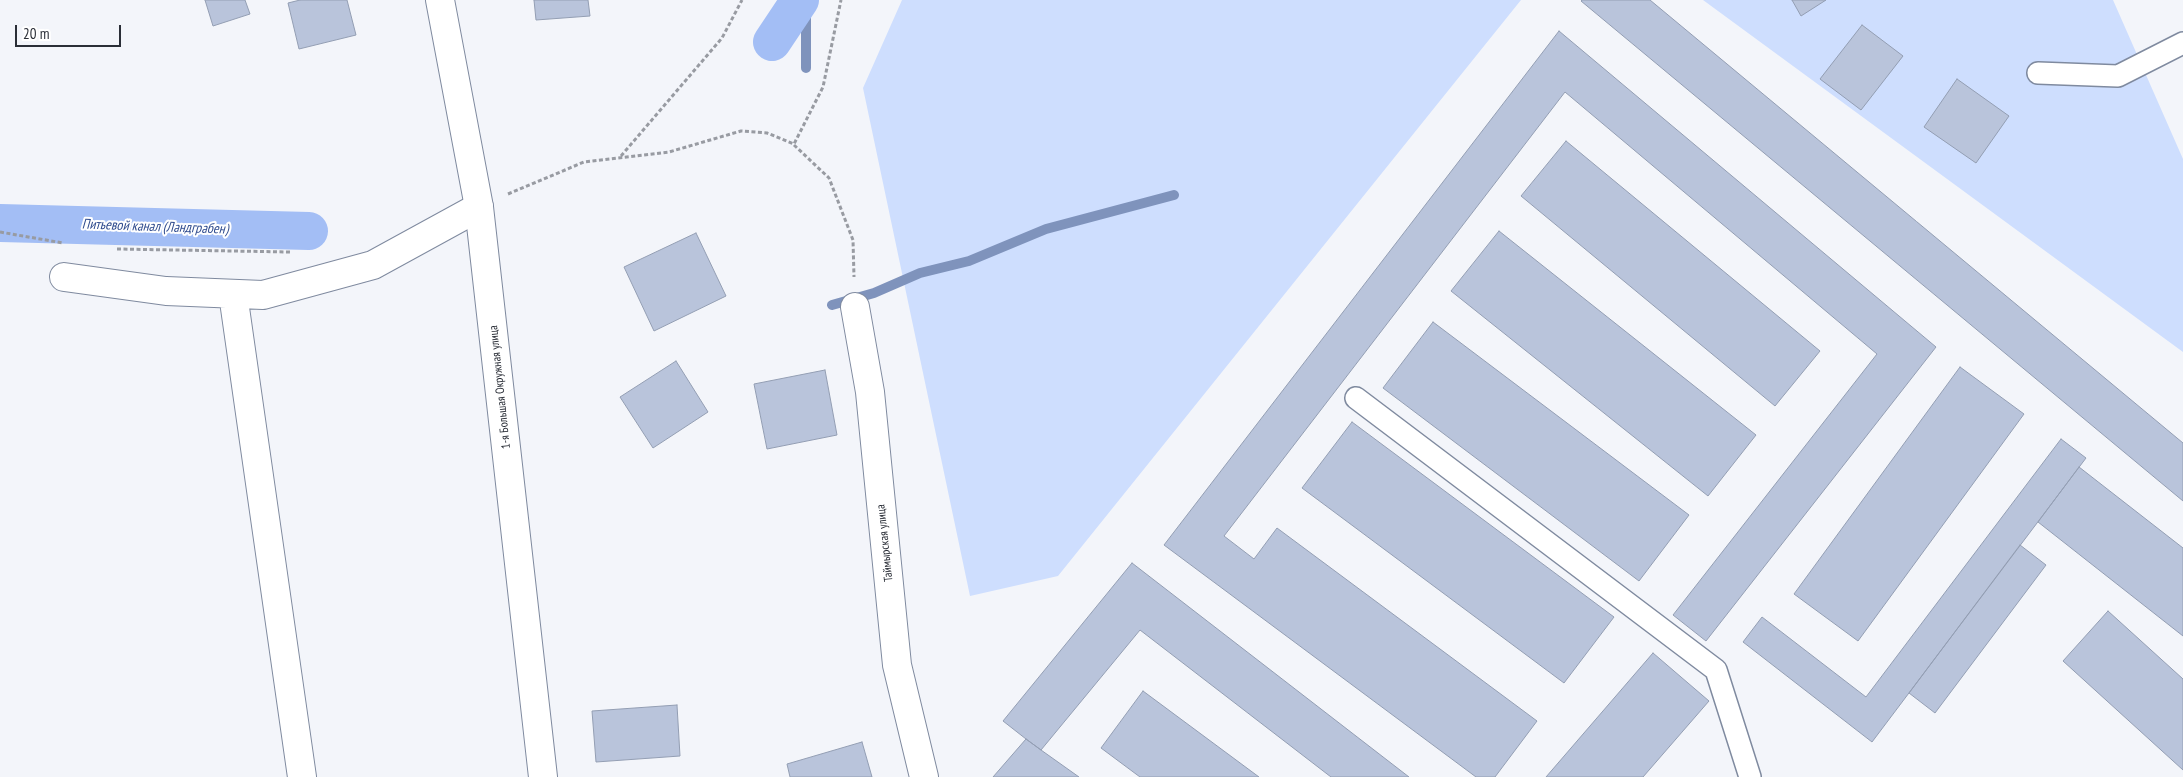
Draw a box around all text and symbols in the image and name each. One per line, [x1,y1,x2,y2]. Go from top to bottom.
scale bar [18,15,124,47]
text: 20 m [23,24,49,43]
water label: Питьевой канал (Ландграбен) [82,216,228,238]
street label: 1-я Большая Окружная улица [486,324,514,450]
street label: Таймырская улица [874,504,896,582]

